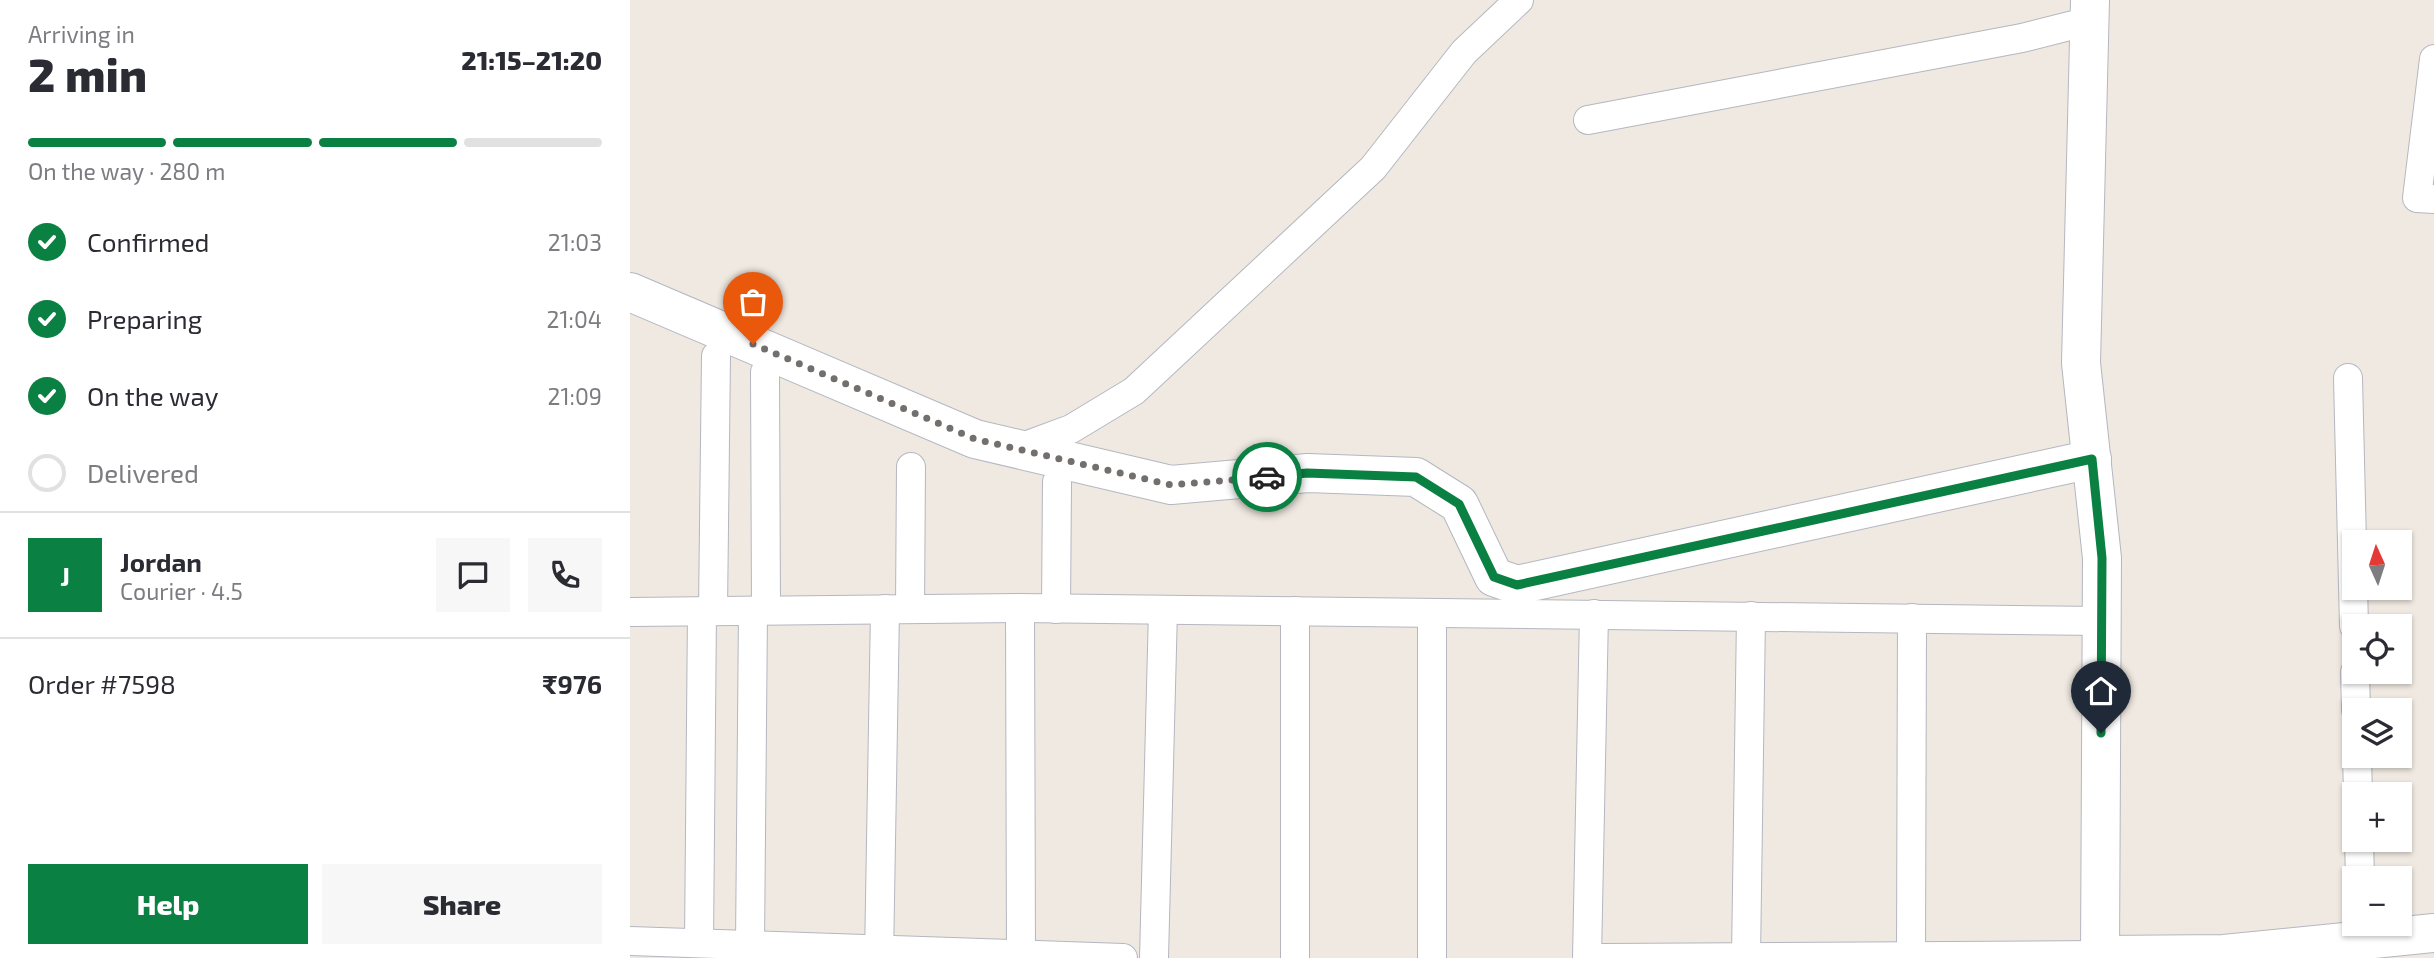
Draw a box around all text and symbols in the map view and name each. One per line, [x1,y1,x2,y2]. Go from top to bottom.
text: Arriving in [28,20,135,48]
text: 21:15–21:20 [461,44,602,75]
text: 2 min [28,46,147,101]
text: On the way · 280 m [28,157,225,185]
icon: check [28,223,66,261]
text: Confirmed [87,226,210,257]
text: 21:03 [548,228,602,256]
pin [723,272,783,344]
icon: bag [734,283,772,321]
icon: check [28,300,66,338]
text: Preparing [87,303,202,334]
text: 21:04 [546,305,602,333]
icon: check [28,377,66,415]
text: On the way [87,380,218,411]
text: 21:09 [547,382,602,410]
courier [1232,442,1302,512]
text: Delivered [87,457,199,488]
icon: car [1248,458,1286,496]
north arrow [2342,530,2412,600]
map controls [2342,530,2412,936]
button: chat [436,538,510,612]
button: phone [528,538,602,612]
text: Jordan [120,546,202,577]
text: J [60,560,70,591]
text: Courier · 4.5 [120,577,243,605]
button: locate [2342,614,2412,684]
pin [2071,661,2131,733]
text: Order #7598 [28,668,176,699]
text: ₹976 [542,668,602,699]
icon: home [2082,672,2120,710]
button: layers [2342,698,2412,768]
button: + [2342,782,2412,852]
button: Help [28,864,308,944]
button: Share [322,864,602,944]
button: − [2342,866,2412,936]

